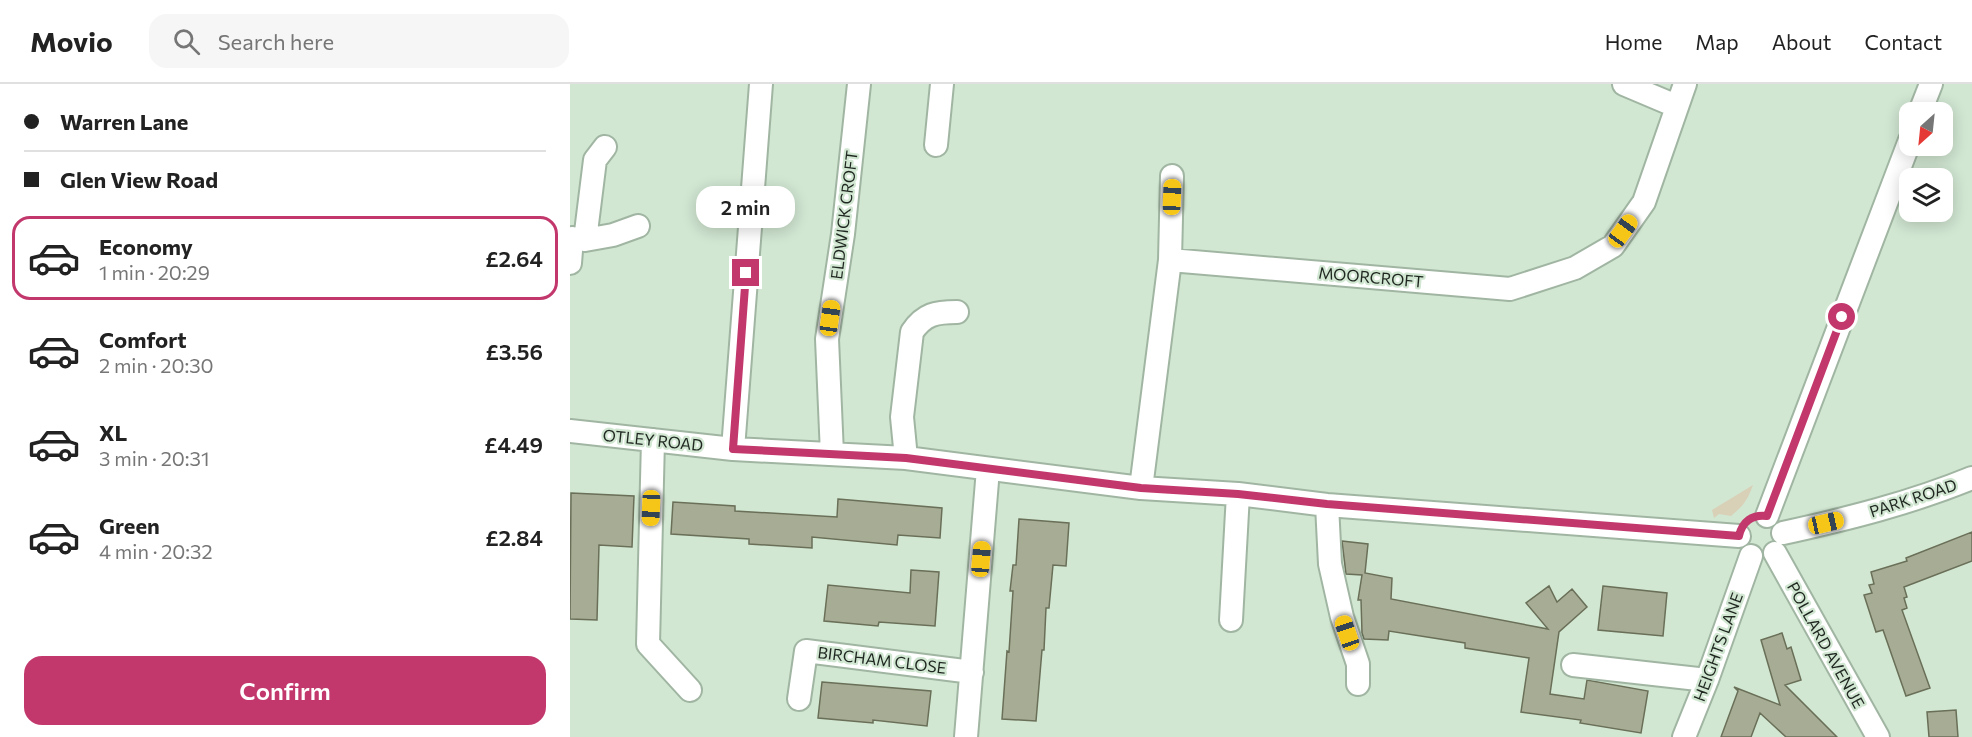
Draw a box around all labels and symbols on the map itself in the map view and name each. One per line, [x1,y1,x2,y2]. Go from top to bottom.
north arrow [1899,102,1953,156]
street label: ELDWICK CROFT [826,149,861,280]
car [1162,179,1182,215]
callout: 2 min [696,186,795,228]
car [1605,211,1641,251]
route end [732,259,759,286]
street label: MOORCROFT [1318,262,1424,291]
car [819,299,841,337]
route start [1828,303,1855,330]
street label: OTLEY ROAD [602,425,704,454]
street label: PARK ROAD [1867,474,1959,521]
car [641,490,661,526]
car [1806,510,1846,536]
car [970,540,992,578]
street label: POLLARD AVENUE [1784,578,1869,711]
street label: HEIGHTS LANE [1689,590,1746,704]
car [1333,613,1361,653]
street label: BIRCHAM CLOSE [817,642,947,677]

